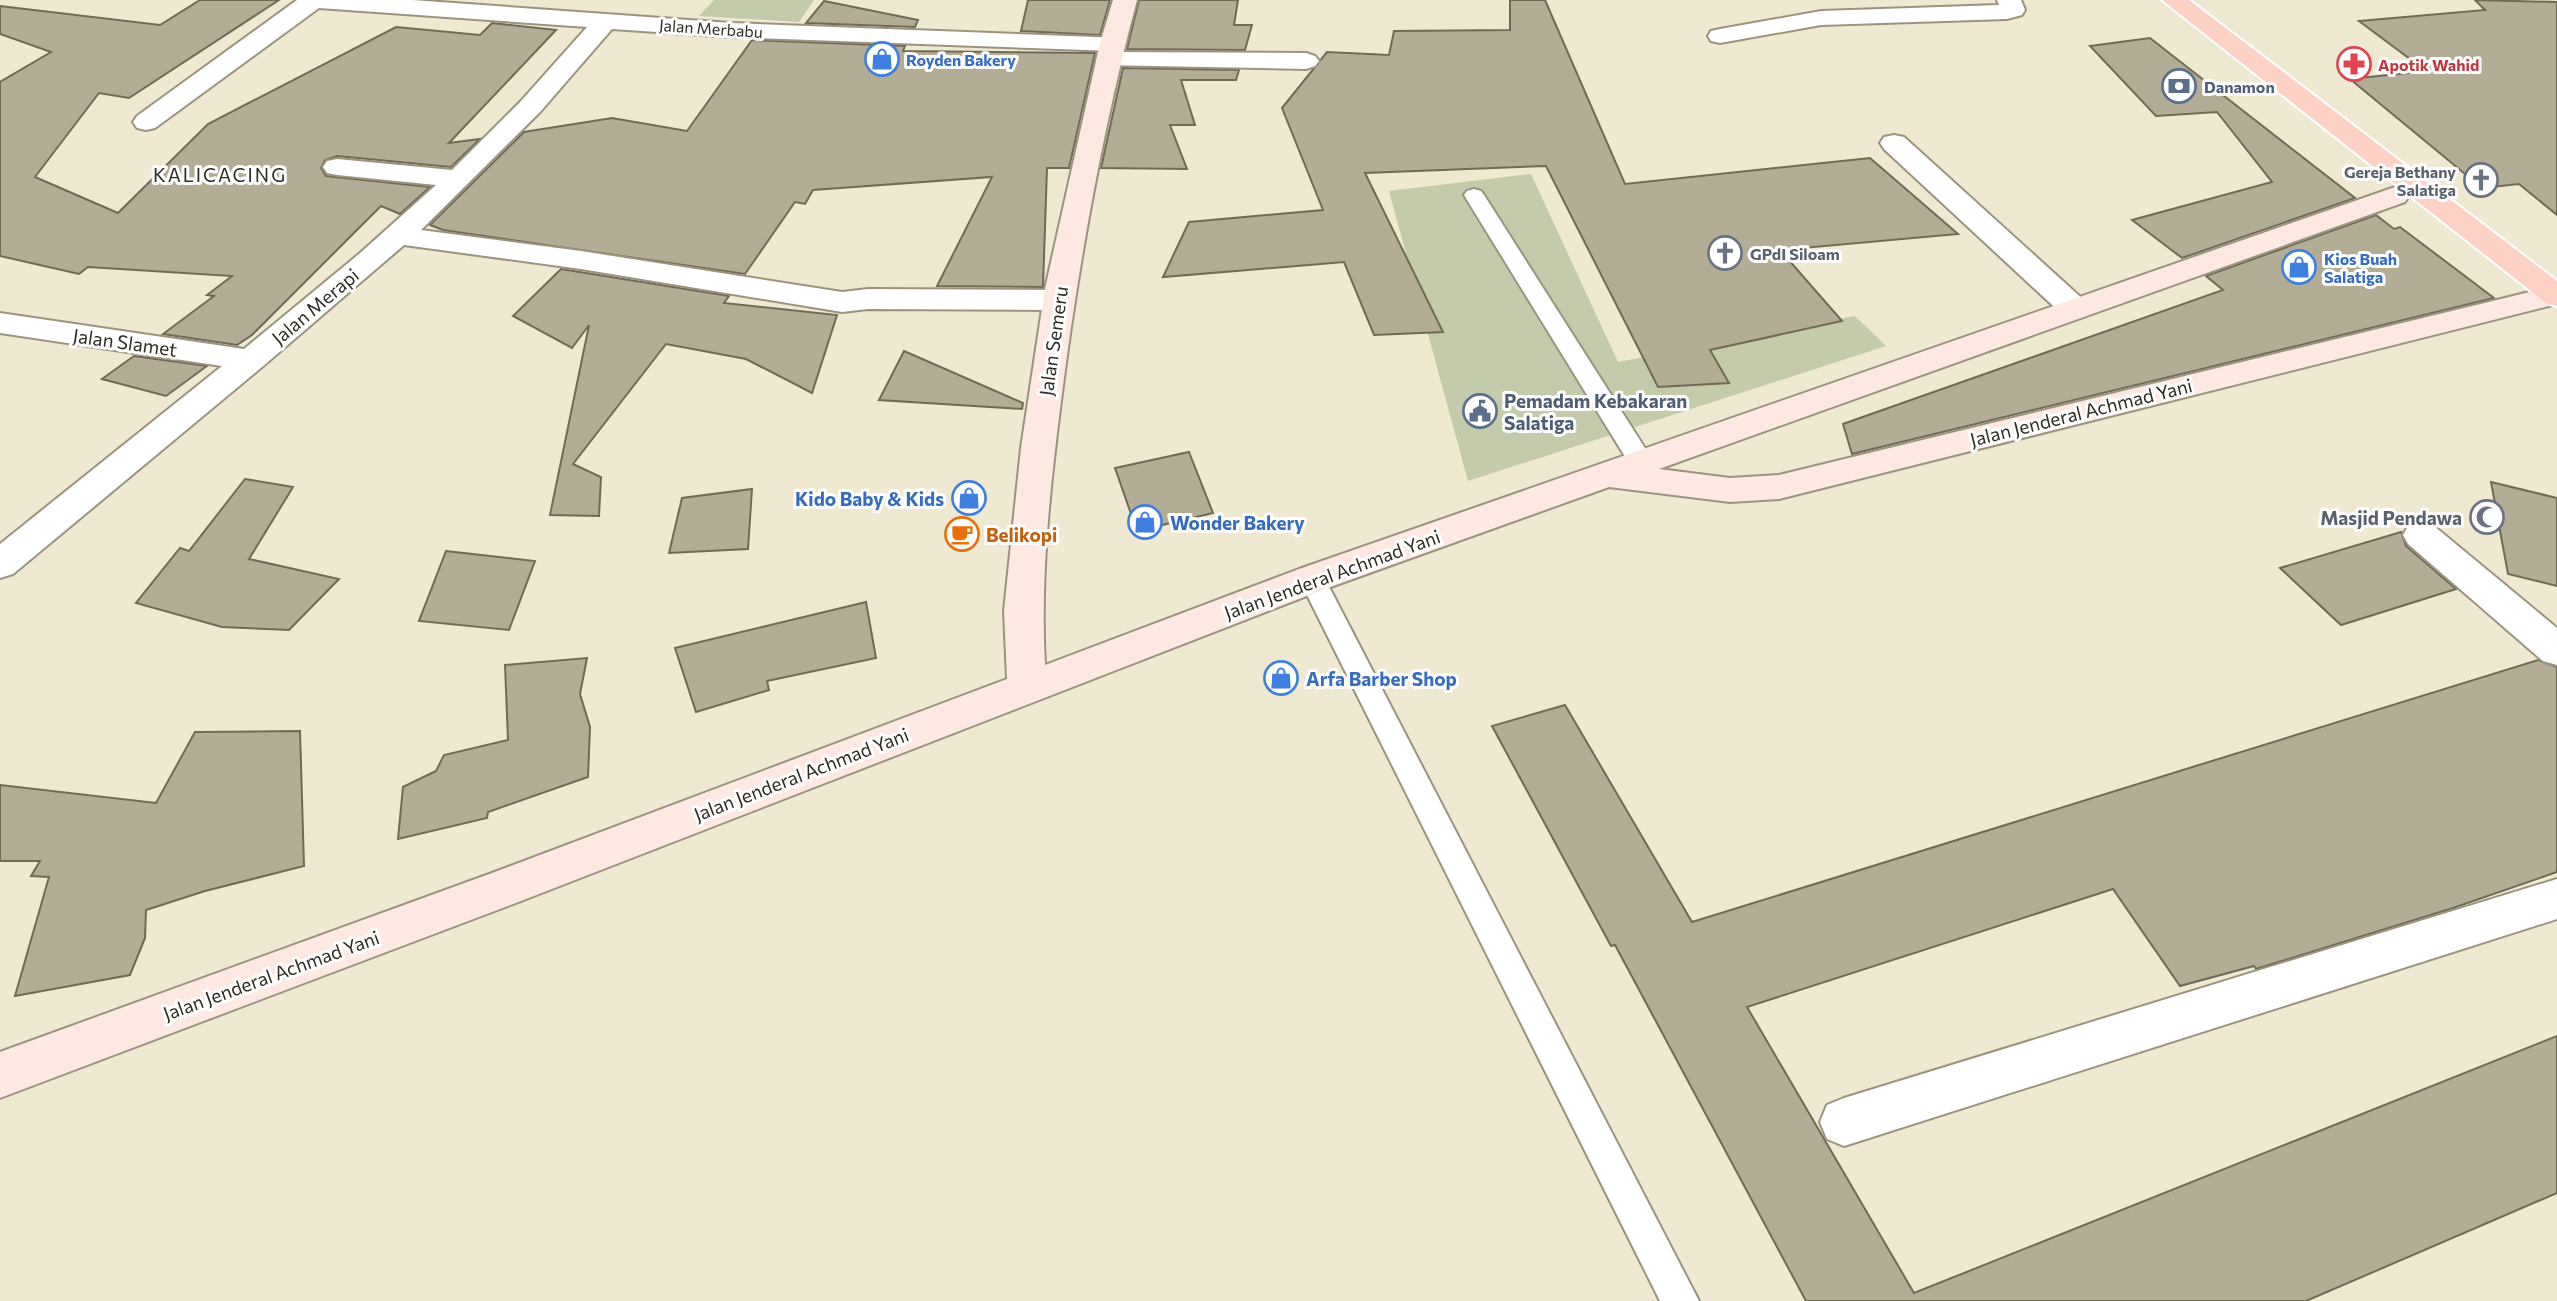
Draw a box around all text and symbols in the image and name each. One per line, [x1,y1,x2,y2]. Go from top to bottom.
street label: Jalan Merbabu [658,15,764,41]
shop icon: Royden Bakery [863,40,901,78]
pharmacy icon: Apotik Wahid [2335,45,2373,83]
place label: Royden Bakery [906,50,1016,69]
place label: Apotik Wahid [2378,55,2479,74]
bank icon: Danamon [2160,67,2198,105]
place label: Danamon [2204,77,2275,96]
church icon: Gereja Bethany Salatiga [2462,161,2500,199]
place label: Gereja Bethany Salatiga [2344,162,2456,199]
district label: KALICACING [153,163,287,186]
church icon: GPdI Siloam [1706,234,1744,272]
place label: GPdI Siloam [1750,244,1840,263]
shop icon: Kios Buah Salatiga [2280,248,2318,286]
place label: Kios Buah Salatiga [2324,249,2397,286]
street label: Jalan Merapi [267,263,363,349]
street label: Jalan Semeru [1034,285,1072,397]
street label: Jalan Slamet [71,323,179,361]
street label: Jalan Jenderal Achmad Yani [1967,373,2195,451]
place label: Pemadam Kebakaran Salatiga [1504,389,1687,434]
public building icon: Pemadam Kebakaran Salatiga [1461,392,1499,430]
shop icon: Kido Baby & Kids [950,479,988,517]
place label: Kido Baby & Kids [795,487,944,510]
mosque icon: Masjid Pendawa [2468,498,2506,536]
shop icon: Wonder Bakery [1126,503,1164,541]
place label: Masjid Pendawa [2320,506,2462,529]
place label: Wonder Bakery [1170,511,1305,534]
cafe icon: Belikopi [943,515,981,553]
place label: Belikopi [986,523,1057,546]
street label: Jalan Jenderal Achmad Yani [1221,524,1443,624]
shop icon: Arfa Barber Shop [1262,659,1300,697]
place label: Arfa Barber Shop [1306,667,1457,690]
street label: Jalan Jenderal Achmad Yani [690,722,912,826]
street label: Jalan Jenderal Achmad Yani [160,925,382,1025]

